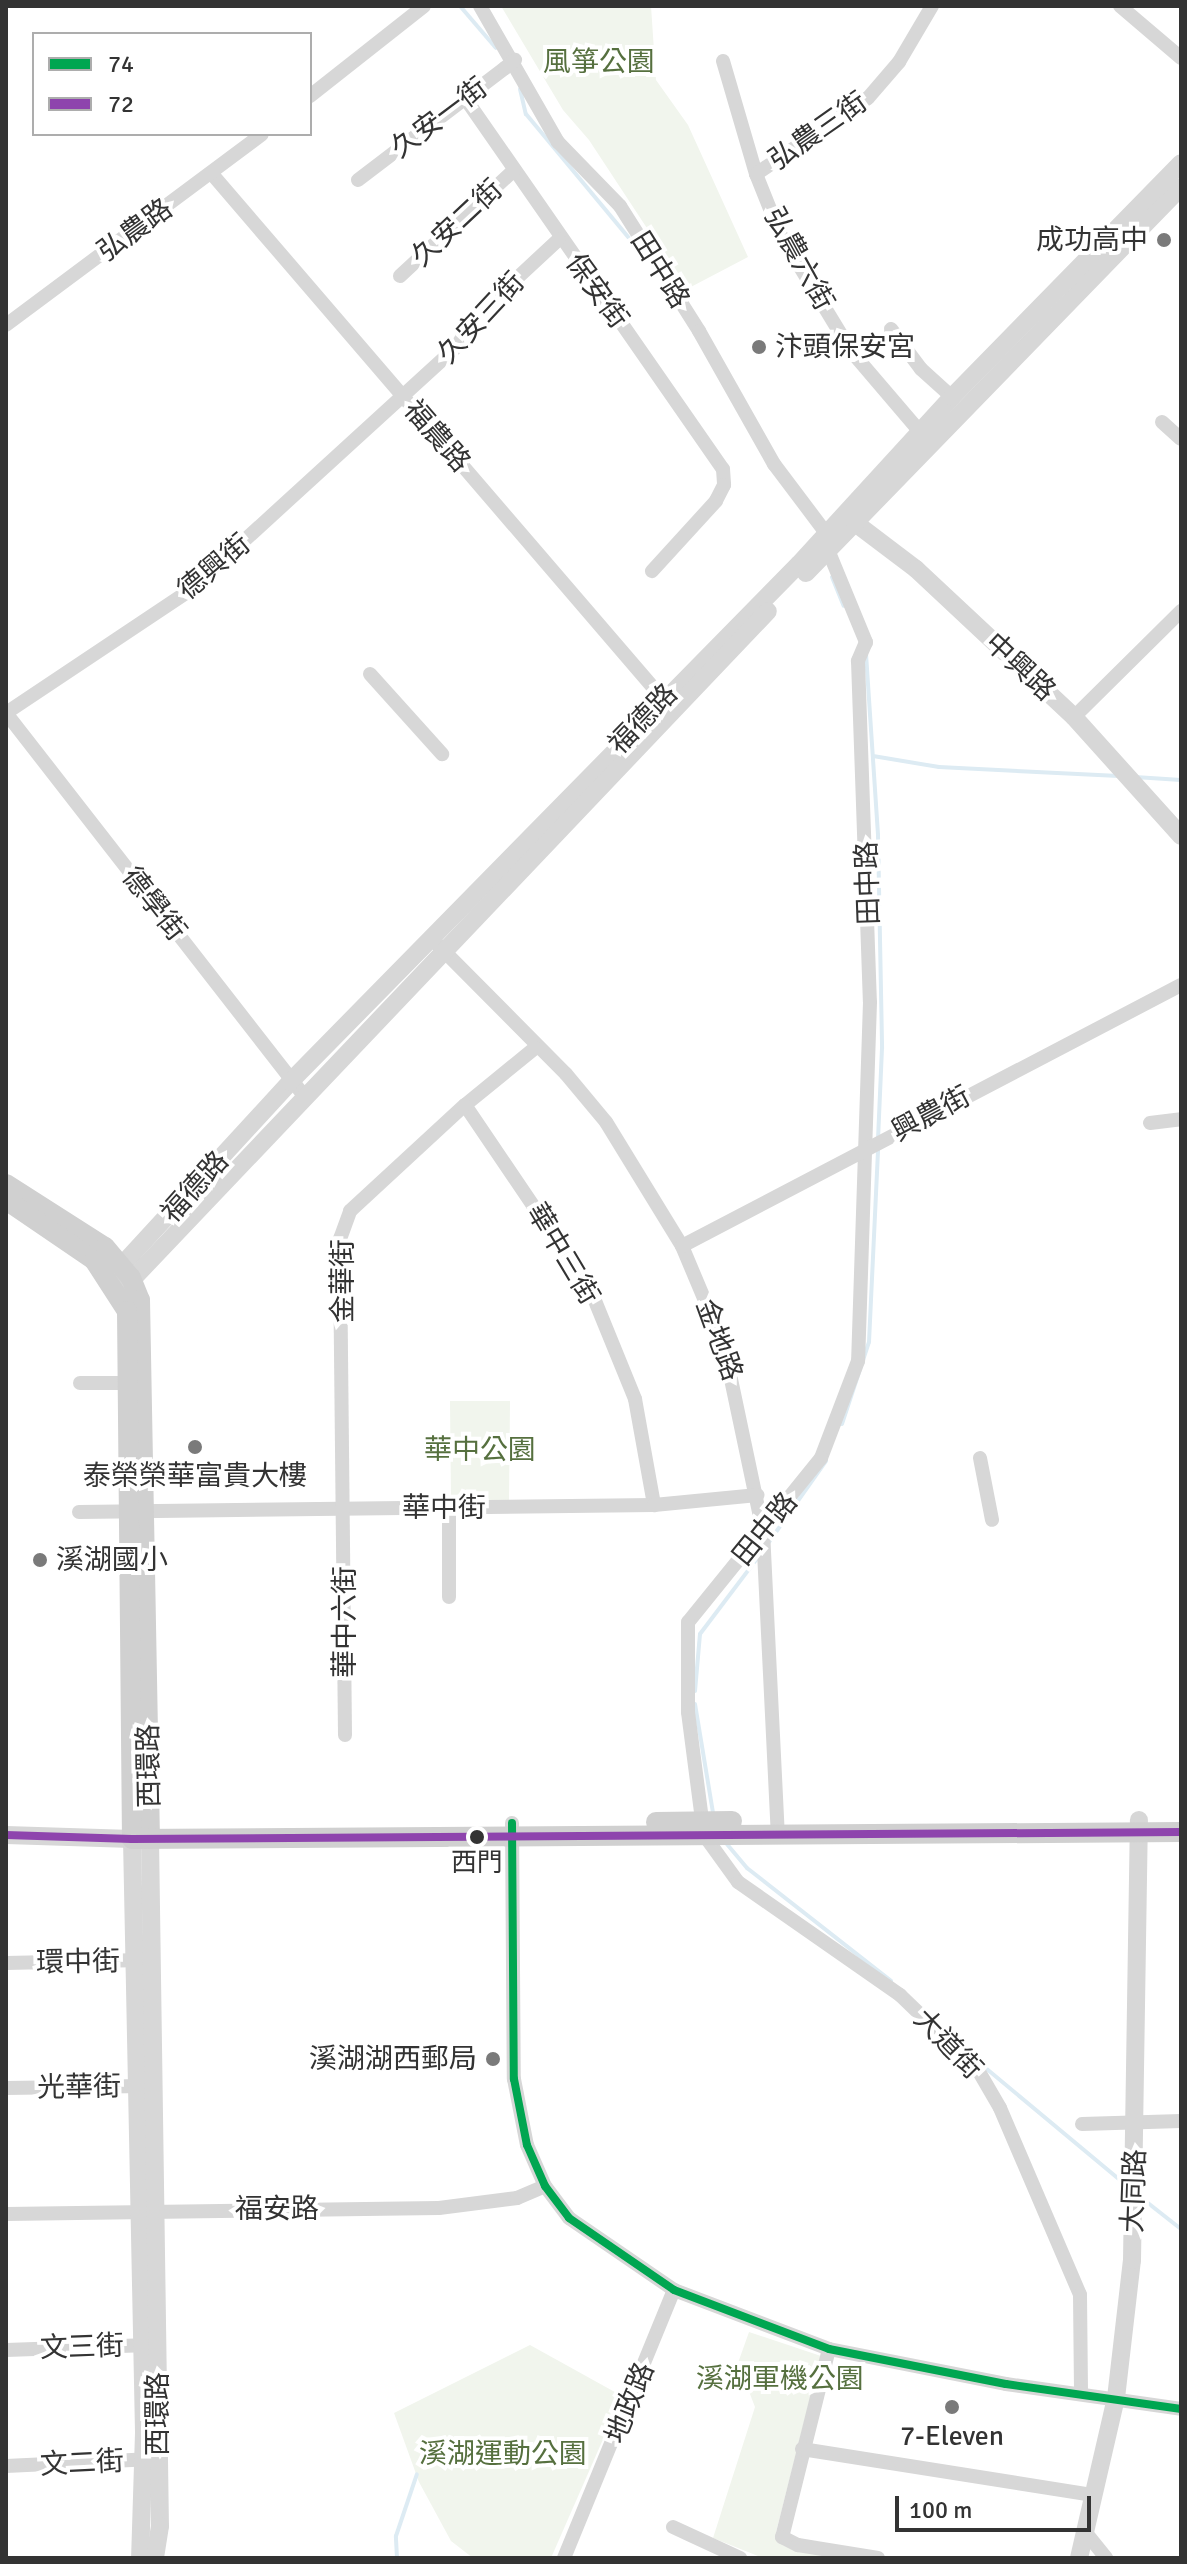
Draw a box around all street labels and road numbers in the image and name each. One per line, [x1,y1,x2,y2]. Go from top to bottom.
street label: 久安一街 [384,71,494,165]
street label: 弘農三街 [762,85,874,177]
street label: 久安二街 [405,173,509,273]
street label: 弘農路 [91,192,179,268]
street label: 弘農六街 [757,202,841,316]
street label: 田中路 [623,225,697,315]
street label: 保安街 [559,247,635,335]
street label: 久安三街 [431,266,531,370]
street label: 福農路 [397,393,477,479]
street label: 德興街 [171,527,257,607]
street label: 中興路 [978,626,1062,708]
street label: 福德路 [602,677,684,761]
street label: 田中路 [850,840,886,926]
street label: 德學街 [115,861,193,947]
street label: 興農街 [886,1079,976,1149]
street label: 福德路 [154,1145,236,1229]
street label: 華中三街 [520,1197,606,1311]
street label: 金華街 [326,1239,360,1323]
street label: 金地路 [689,1295,749,1385]
street label: 田中路 [726,1486,804,1572]
street label: 華中街 [402,1491,486,1525]
street label: 華中六街 [328,1566,362,1678]
street label: 西環路 [131,1724,167,1808]
street label: 環中街 [36,1944,120,1980]
street label: 大道街 [907,2002,989,2086]
street label: 光華街 [37,2069,121,2105]
street label: 大同路 [1116,2148,1152,2234]
street label: 福安路 [235,2192,319,2226]
street label: 文三街 [39,2329,125,2365]
street label: 地政路 [599,2358,661,2448]
street label: 西環路 [141,2372,175,2456]
street label: 文二街 [39,2444,125,2482]

